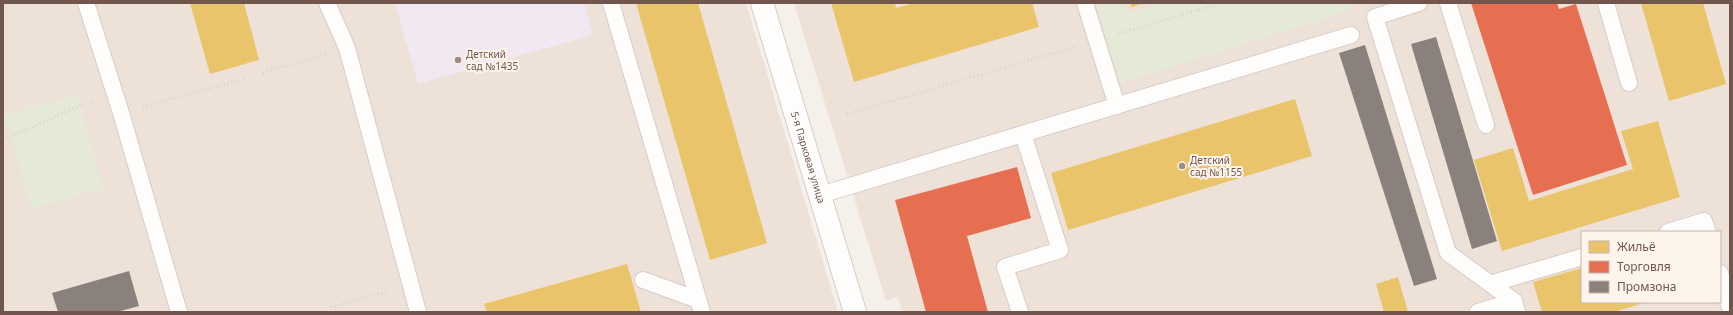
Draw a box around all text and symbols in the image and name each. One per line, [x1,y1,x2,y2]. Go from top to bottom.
place label: Детский сад №1435 [466,47,519,73]
marker: Детский сад №1435 [453,55,463,65]
street label: 5-я Парковая улица [788,109,829,205]
place label: Детский сад №1155 [1190,153,1243,179]
marker: Детский сад №1155 [1177,161,1187,171]
legend [1581,231,1721,303]
text: Жильё [1617,238,1656,255]
text: Торговля [1617,258,1671,275]
text: Промзона [1617,278,1676,295]

